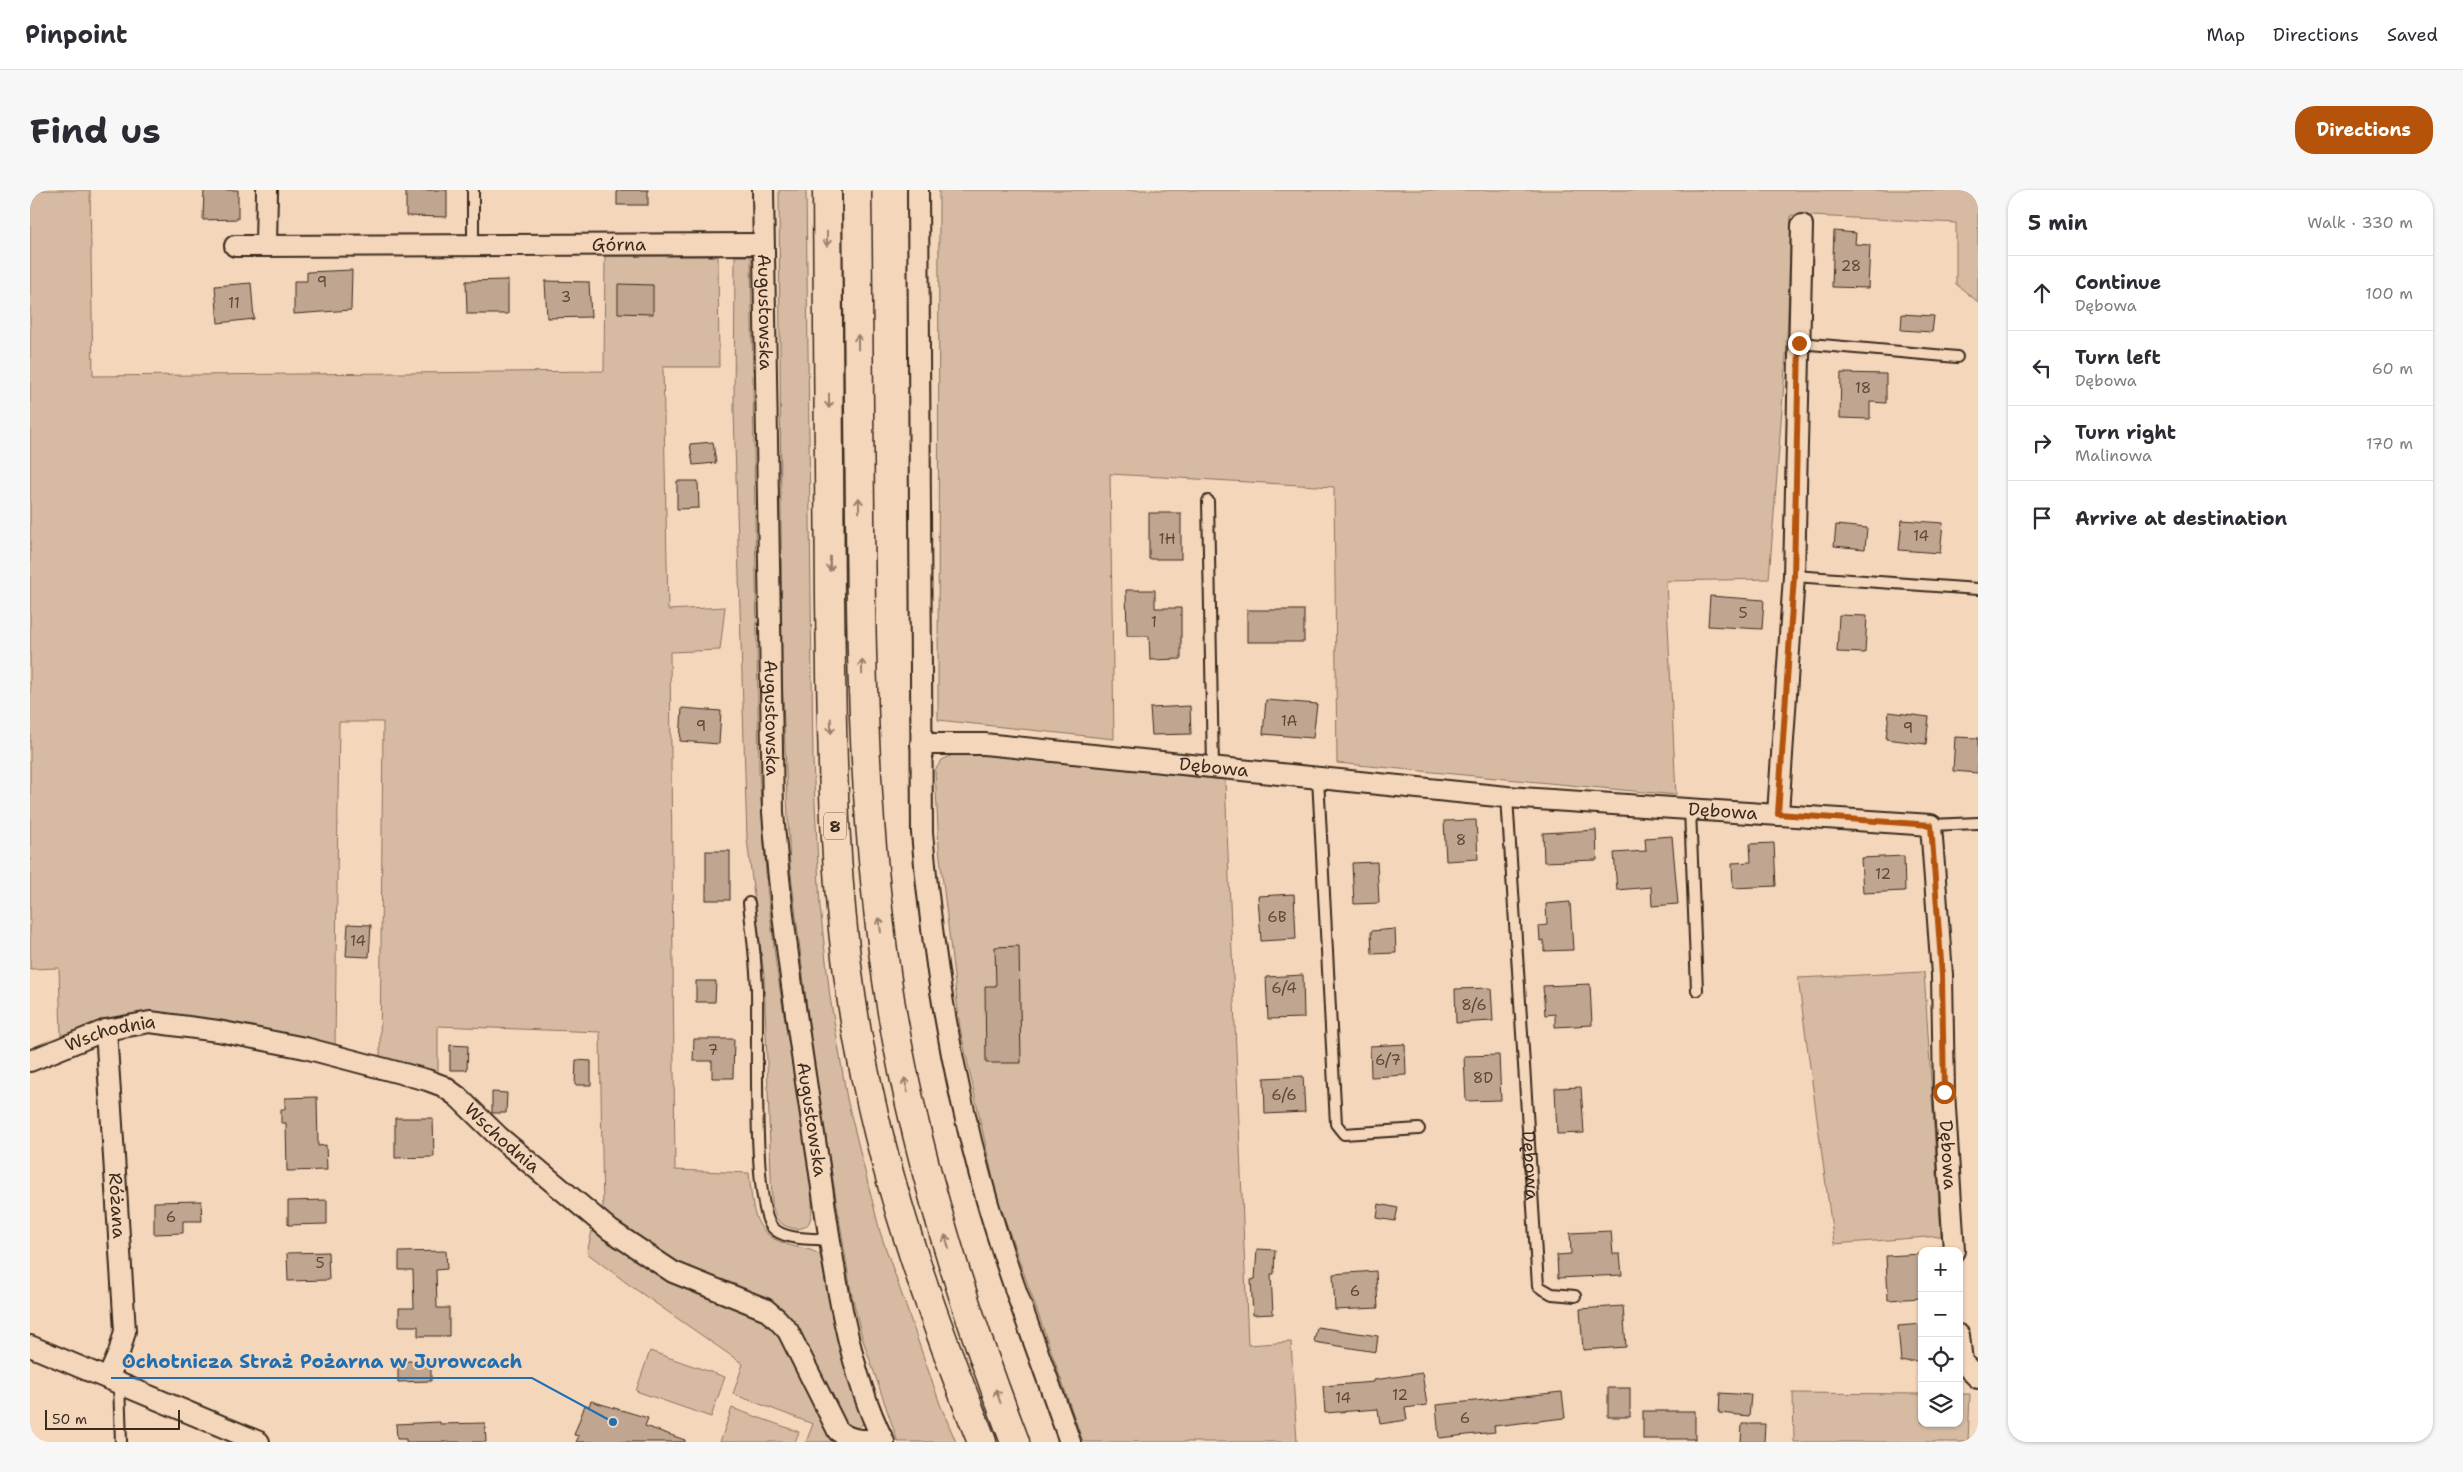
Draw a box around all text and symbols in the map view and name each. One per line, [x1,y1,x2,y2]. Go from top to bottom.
text: Pinpoint [25,19,127,51]
text: Map [2207,23,2245,47]
text: Directions [2273,23,2359,47]
text: Saved [2387,23,2438,47]
button: Directions [2295,106,2433,154]
text: Find us [30,107,161,154]
text: 5 min [2028,209,2088,237]
text: Walk · 330 m [2307,212,2413,233]
one-way arrow [822,230,832,246]
street label: Górna [592,232,646,257]
street label: Augustowska [752,254,778,370]
house number: 28 [1841,256,1861,276]
text: Continue [2075,270,2161,295]
house number: 9 [317,272,327,292]
icon: ahead [2028,279,2056,307]
text: 100 m [2365,283,2413,304]
house number: 3 [561,287,571,307]
house number: 11 [228,293,240,313]
text: Dębowa [2075,295,2137,316]
route end [1788,332,1811,355]
one-way arrow [853,334,863,350]
text: Turn left [2075,345,2161,370]
icon: left [2028,354,2056,382]
text: 60 m [2372,358,2413,379]
text: Dębowa [2075,370,2137,391]
house number: 18 [1855,378,1871,398]
one-way arrow [824,393,833,409]
text: Turn right [2075,420,2176,445]
icon: right [2028,429,2056,457]
text: 170 m [2366,433,2413,454]
text: Malinowa [2075,445,2152,466]
one-way arrow [855,497,864,513]
icon: arrive [2028,504,2056,532]
text: Arrive at destination [2075,506,2287,531]
house number: 14 [1913,526,1929,546]
house number: 1H [1158,529,1176,549]
one-way arrow [825,555,835,571]
house number: 5 [1738,603,1748,623]
house number: 1 [1151,612,1157,632]
one-way arrow [857,659,867,676]
street label: Augustowska [759,660,784,776]
house number: 1A [1281,711,1297,731]
house number: 9 [696,716,706,736]
one-way arrow [827,718,836,734]
house number: 9 [1903,718,1913,738]
street label: Dębowa [1178,752,1250,783]
street label: Dębowa [1687,797,1758,826]
road number: 8 [824,812,846,840]
house number: 8 [1456,830,1466,850]
house number: 12 [1875,864,1891,884]
house number: 6B [1267,907,1287,927]
one-way arrow [875,917,885,933]
house number: 14 [350,931,366,951]
house number: 6/4 [1271,978,1297,998]
house number: 8/6 [1461,995,1487,1015]
street label: Wschodnia [61,1009,158,1057]
house number: 7 [708,1040,718,1060]
house number: 6/7 [1375,1050,1401,1070]
street label: Augustowska [791,1060,832,1178]
house number: 8D [1473,1068,1493,1088]
one-way arrow [901,1077,910,1093]
route start [1933,1081,1956,1104]
house number: 6/6 [1271,1085,1297,1105]
street label: Wschodnia [459,1098,545,1178]
street label: Dębowa [1934,1119,1962,1190]
street label: Dębowa [1516,1130,1545,1201]
street label: Różana [103,1172,131,1239]
house number: 6 [166,1207,176,1227]
one-way arrow [942,1235,951,1251]
map controls [1918,1247,1963,1427]
button: + [1918,1247,1963,1292]
house number: 5 [315,1253,325,1273]
house number: 6 [1350,1281,1360,1301]
button: − [1918,1292,1963,1337]
button: locate [1918,1337,1963,1382]
callout: Ochotnicza Straż Pożarna w Jurowcach [111,1344,532,1378]
text: Ochotnicza Straż Pożarna w Jurowcach [122,1349,523,1374]
button: layers [1918,1382,1963,1427]
house number: 12 [1392,1385,1408,1405]
house number: 14 [1335,1388,1351,1408]
one-way arrow [993,1389,1002,1405]
scale bar [45,1407,180,1430]
house number: 6 [1460,1408,1470,1428]
text: 50 m [52,1410,87,1428]

